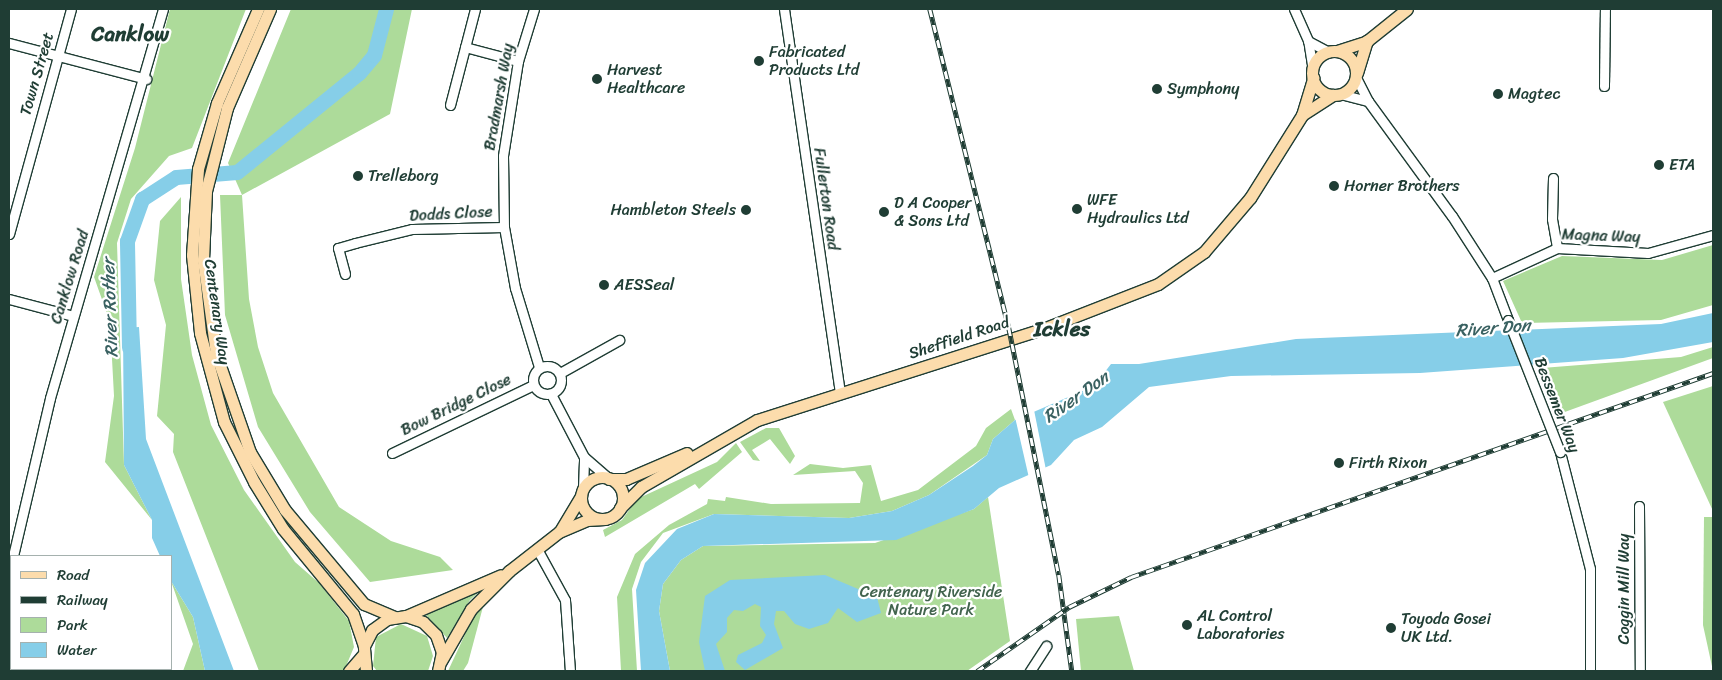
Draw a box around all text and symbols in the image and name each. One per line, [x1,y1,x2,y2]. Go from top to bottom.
district label: Canklow [91,21,169,47]
street label: Town Street [16,30,58,118]
street label: Bradmarsh Way [480,42,518,152]
place label: Fabricated Products Ltd [769,42,860,80]
marker: Fabricated Products Ltd [753,55,765,67]
place label: Harvest Healthcare [607,60,685,98]
marker: Harvest Healthcare [591,73,603,85]
place label: Symphony [1167,79,1239,99]
marker: Symphony [1151,83,1163,95]
place label: Magtec [1508,84,1560,104]
marker: Magtec [1492,88,1504,100]
street label: Fullerton Road [809,147,843,251]
place label: ETA [1669,155,1695,175]
marker: ETA [1653,159,1665,171]
place label: Trelleborg [368,166,439,186]
marker: Trelleborg [352,170,364,182]
place label: Horner Brothers [1344,176,1460,196]
marker: Horner Brothers [1328,180,1340,192]
place label: WFE Hydraulics Ltd [1087,190,1189,228]
place label: D A Cooper & Sons Ltd [894,193,971,231]
place label: Hambleton Steels [611,200,736,220]
street label: Dodds Close [409,202,493,226]
marker: WFE Hydraulics Ltd [1071,203,1083,215]
marker: Hambleton Steels [740,204,752,216]
marker: D A Cooper & Sons Ltd [878,206,890,218]
street label: Magna Way [1561,225,1641,247]
street label: Canklow Road [47,228,93,326]
water label: River Rother [97,258,123,358]
street label: Centenary Way [200,258,234,366]
place label: AESSeal [614,275,674,295]
marker: AESSeal [598,279,610,291]
street label: Sheffield Road [906,313,1012,363]
water label: River Don [1455,315,1531,341]
district label: Ickles [1034,316,1090,342]
street label: Bessemer Way [1530,355,1584,455]
water label: River Don [1039,367,1113,427]
street label: Bow Bridge Close [397,370,515,440]
place label: Firth Rixon [1349,453,1427,473]
marker: Firth Rixon [1333,457,1345,469]
street label: Coggin Mill Way [1614,534,1634,644]
legend [10,555,172,670]
text: Road [57,562,89,588]
park label: Centenary Riverside Nature Park [860,582,1002,620]
text: Railway [57,587,108,613]
place label: AL Control Laboratories [1197,606,1285,644]
place label: Toyoda Gosei UK Ltd. [1401,609,1492,647]
text: Park [57,612,88,638]
marker: AL Control Laboratories [1181,619,1193,631]
marker: Toyoda Gosei UK Ltd. [1385,622,1397,634]
text: Water [57,637,97,663]

